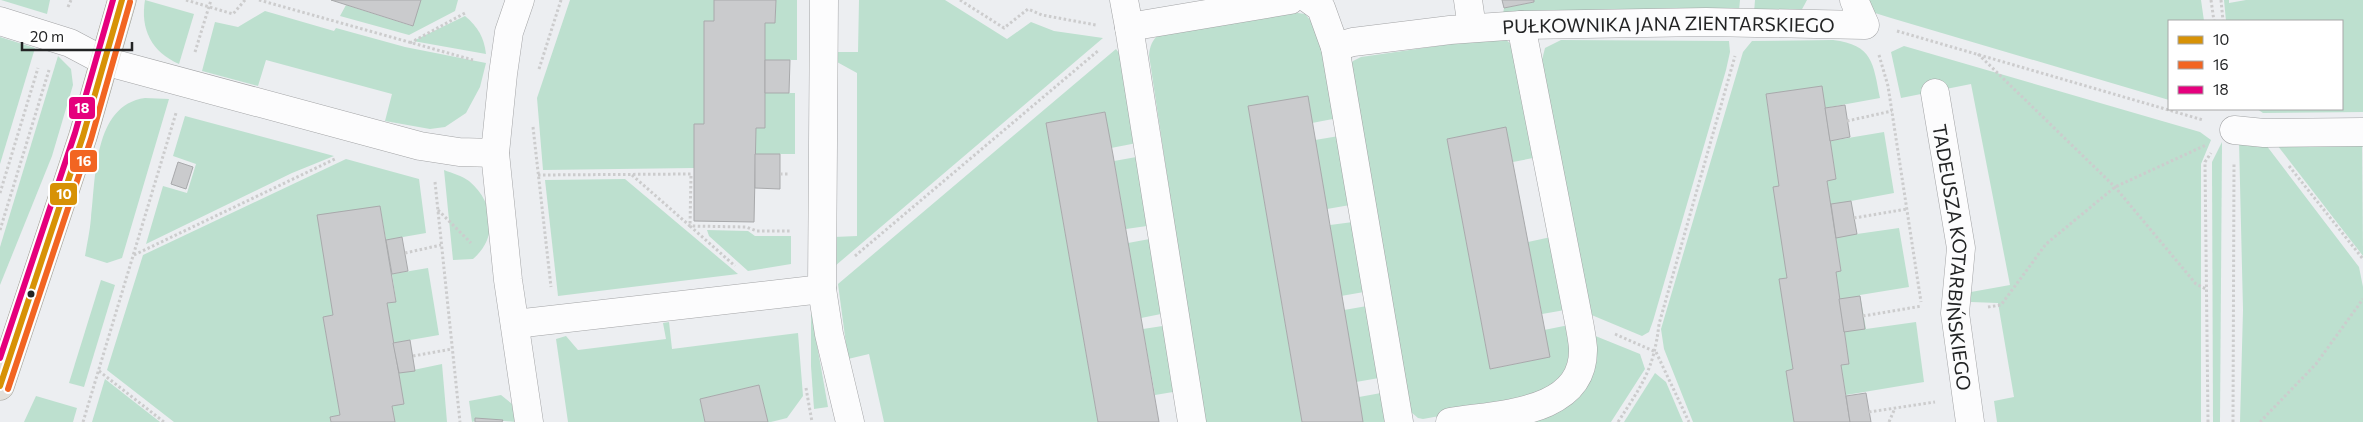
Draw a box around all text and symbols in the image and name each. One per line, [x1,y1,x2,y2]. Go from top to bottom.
street label: PUŁKOWNIKA JANA ZIENTARSKIEGO [1501,10,1835,38]
scale bar [22,20,132,52]
legend [2168,20,2343,110]
text: 20 m [30,27,64,45]
text: 10 [2213,30,2229,48]
text: 16 [2213,55,2229,73]
text: 18 [2213,80,2229,98]
line badge: 18 [68,96,96,120]
text: 18 [75,99,90,116]
street label: TADEUSZA KOTARBIŃSKIEGO [1929,122,1977,392]
line badge: 16 [69,149,98,173]
text: 16 [77,152,92,169]
line badge: 10 [49,182,78,206]
text: 10 [56,185,72,202]
unlabelled marker [26,289,36,299]

